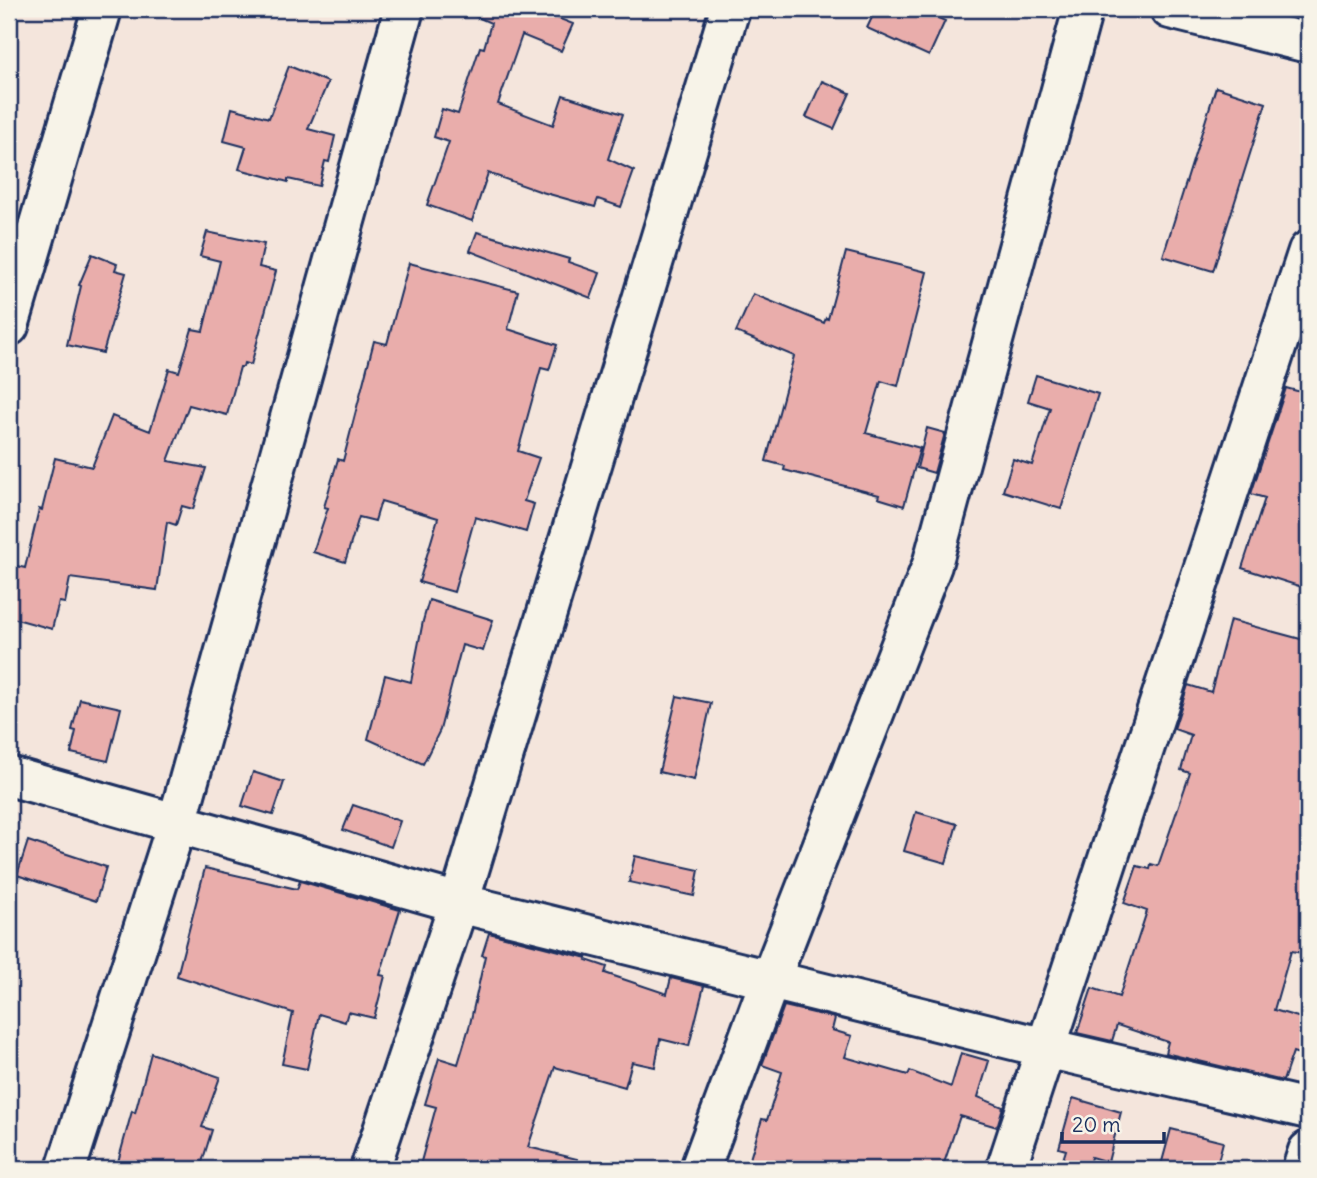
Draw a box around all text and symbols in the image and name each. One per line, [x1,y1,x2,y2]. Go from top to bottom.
scale bar [1062,1101,1163,1145]
text: 20 m [1072,1111,1121,1138]

